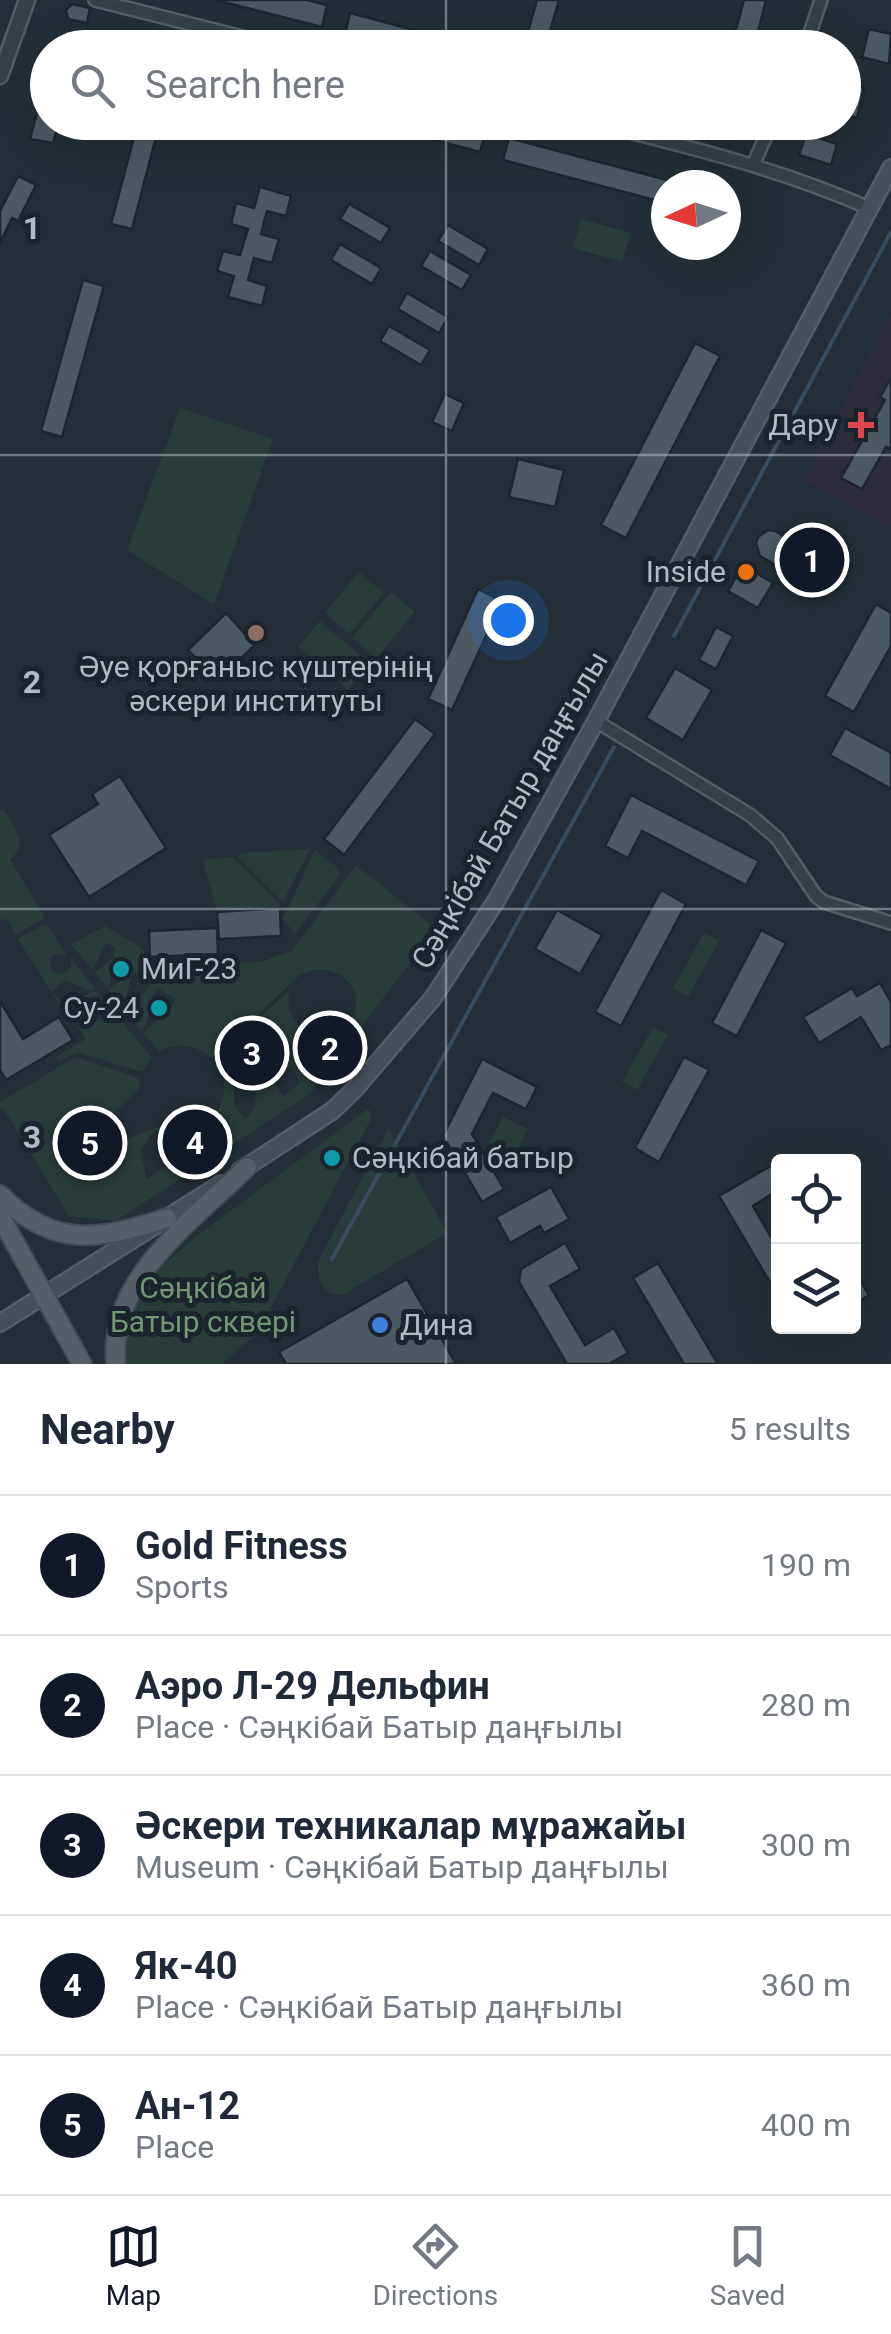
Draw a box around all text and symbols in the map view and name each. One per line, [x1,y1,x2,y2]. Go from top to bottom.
search box [30,30,861,140]
icon: search [65,58,120,113]
text: Search here [145,63,345,107]
north arrow [651,170,741,260]
text: 1 [23,209,41,247]
place label: Дару [768,407,838,442]
marker: Дару [848,412,874,438]
pin: 1 [780,522,844,598]
place label: Inside [646,554,726,589]
marker: Inside [735,561,757,583]
your location [483,595,534,646]
marker: Әуе қорғаныс күштерінің әскери институты [245,622,267,644]
street label: Сәңкібай Батыр даңғылы [404,645,615,975]
place label: Әуе қорғаныс күштерінің әскери институты [79,649,433,718]
text: 2 [23,663,41,701]
place label: МиГ-23 [141,951,237,986]
marker: МиГ-23 [110,958,132,980]
place label: Су-24 [63,990,139,1025]
marker: Су-24 [148,997,170,1019]
pin: 2 [298,1010,362,1086]
pin: 3 [220,1016,284,1090]
pin: 4 [162,1104,228,1180]
pin: 5 [58,1106,122,1180]
text: 3 [23,1118,41,1156]
place label: Сәңкібай батыр [352,1140,574,1175]
marker: Сәңкібай батыр [321,1147,343,1169]
map controls [771,1154,861,1334]
button: locate [771,1154,861,1244]
button: layers [771,1244,861,1334]
park label: Сәңкібай Батыр сквері [110,1270,296,1339]
place label: Дина [400,1307,474,1342]
marker: Дина [369,1314,391,1336]
text: Nearby [40,1405,175,1454]
text: 5 results [729,1410,851,1448]
text: Gold Fitness [135,1524,348,1568]
text: 1 [63,1546,82,1584]
text: 190 m [761,1546,851,1584]
text: Sports [135,1568,229,1606]
text: Аэро Л-29 Дельфин [135,1664,490,1708]
text: 2 [63,1686,82,1724]
text: 280 m [761,1686,851,1724]
text: Place · Сәңкібай Батыр даңғылы [135,1708,623,1746]
text: Әскери техникалар мұражайы [135,1804,686,1848]
text: 3 [63,1826,82,1864]
text: 300 m [761,1826,851,1864]
text: Museum · Сәңкібай Батыр даңғылы [135,1848,669,1886]
text: Як-40 [135,1944,238,1988]
text: 4 [63,1966,82,2004]
text: 360 m [761,1966,851,2004]
text: Place · Сәңкібай Батыр даңғылы [135,1988,623,2026]
text: Ан-12 [135,2084,240,2128]
text: 5 [63,2106,82,2144]
text: 400 m [761,2106,851,2144]
text: Place [135,2128,214,2166]
tab: Map [106,2219,161,2312]
tab: Directions [372,2219,498,2312]
tab: Saved [710,2219,785,2312]

